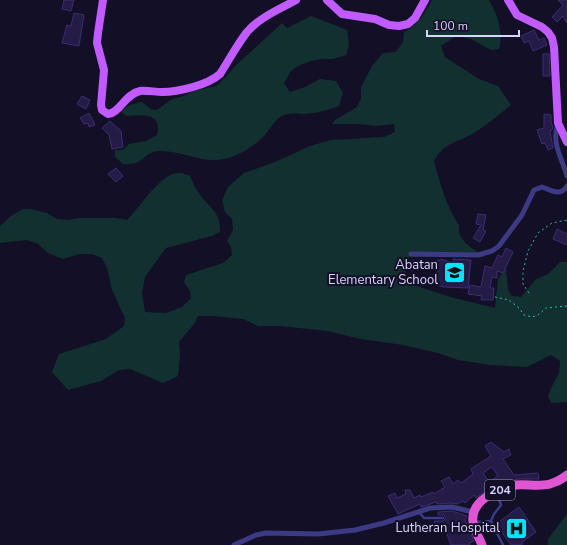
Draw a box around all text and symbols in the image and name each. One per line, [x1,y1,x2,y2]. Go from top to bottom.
scale bar [427,12,519,38]
text: 100 m [433,18,468,34]
place label: Abatan Elementary School [328,256,438,289]
school or university icon: Abatan Elementary School [441,259,467,285]
road number: 204 [485,480,515,500]
hospital icon: Lutheran Hospital [503,515,529,541]
place label: Lutheran Hospital [395,519,500,537]

